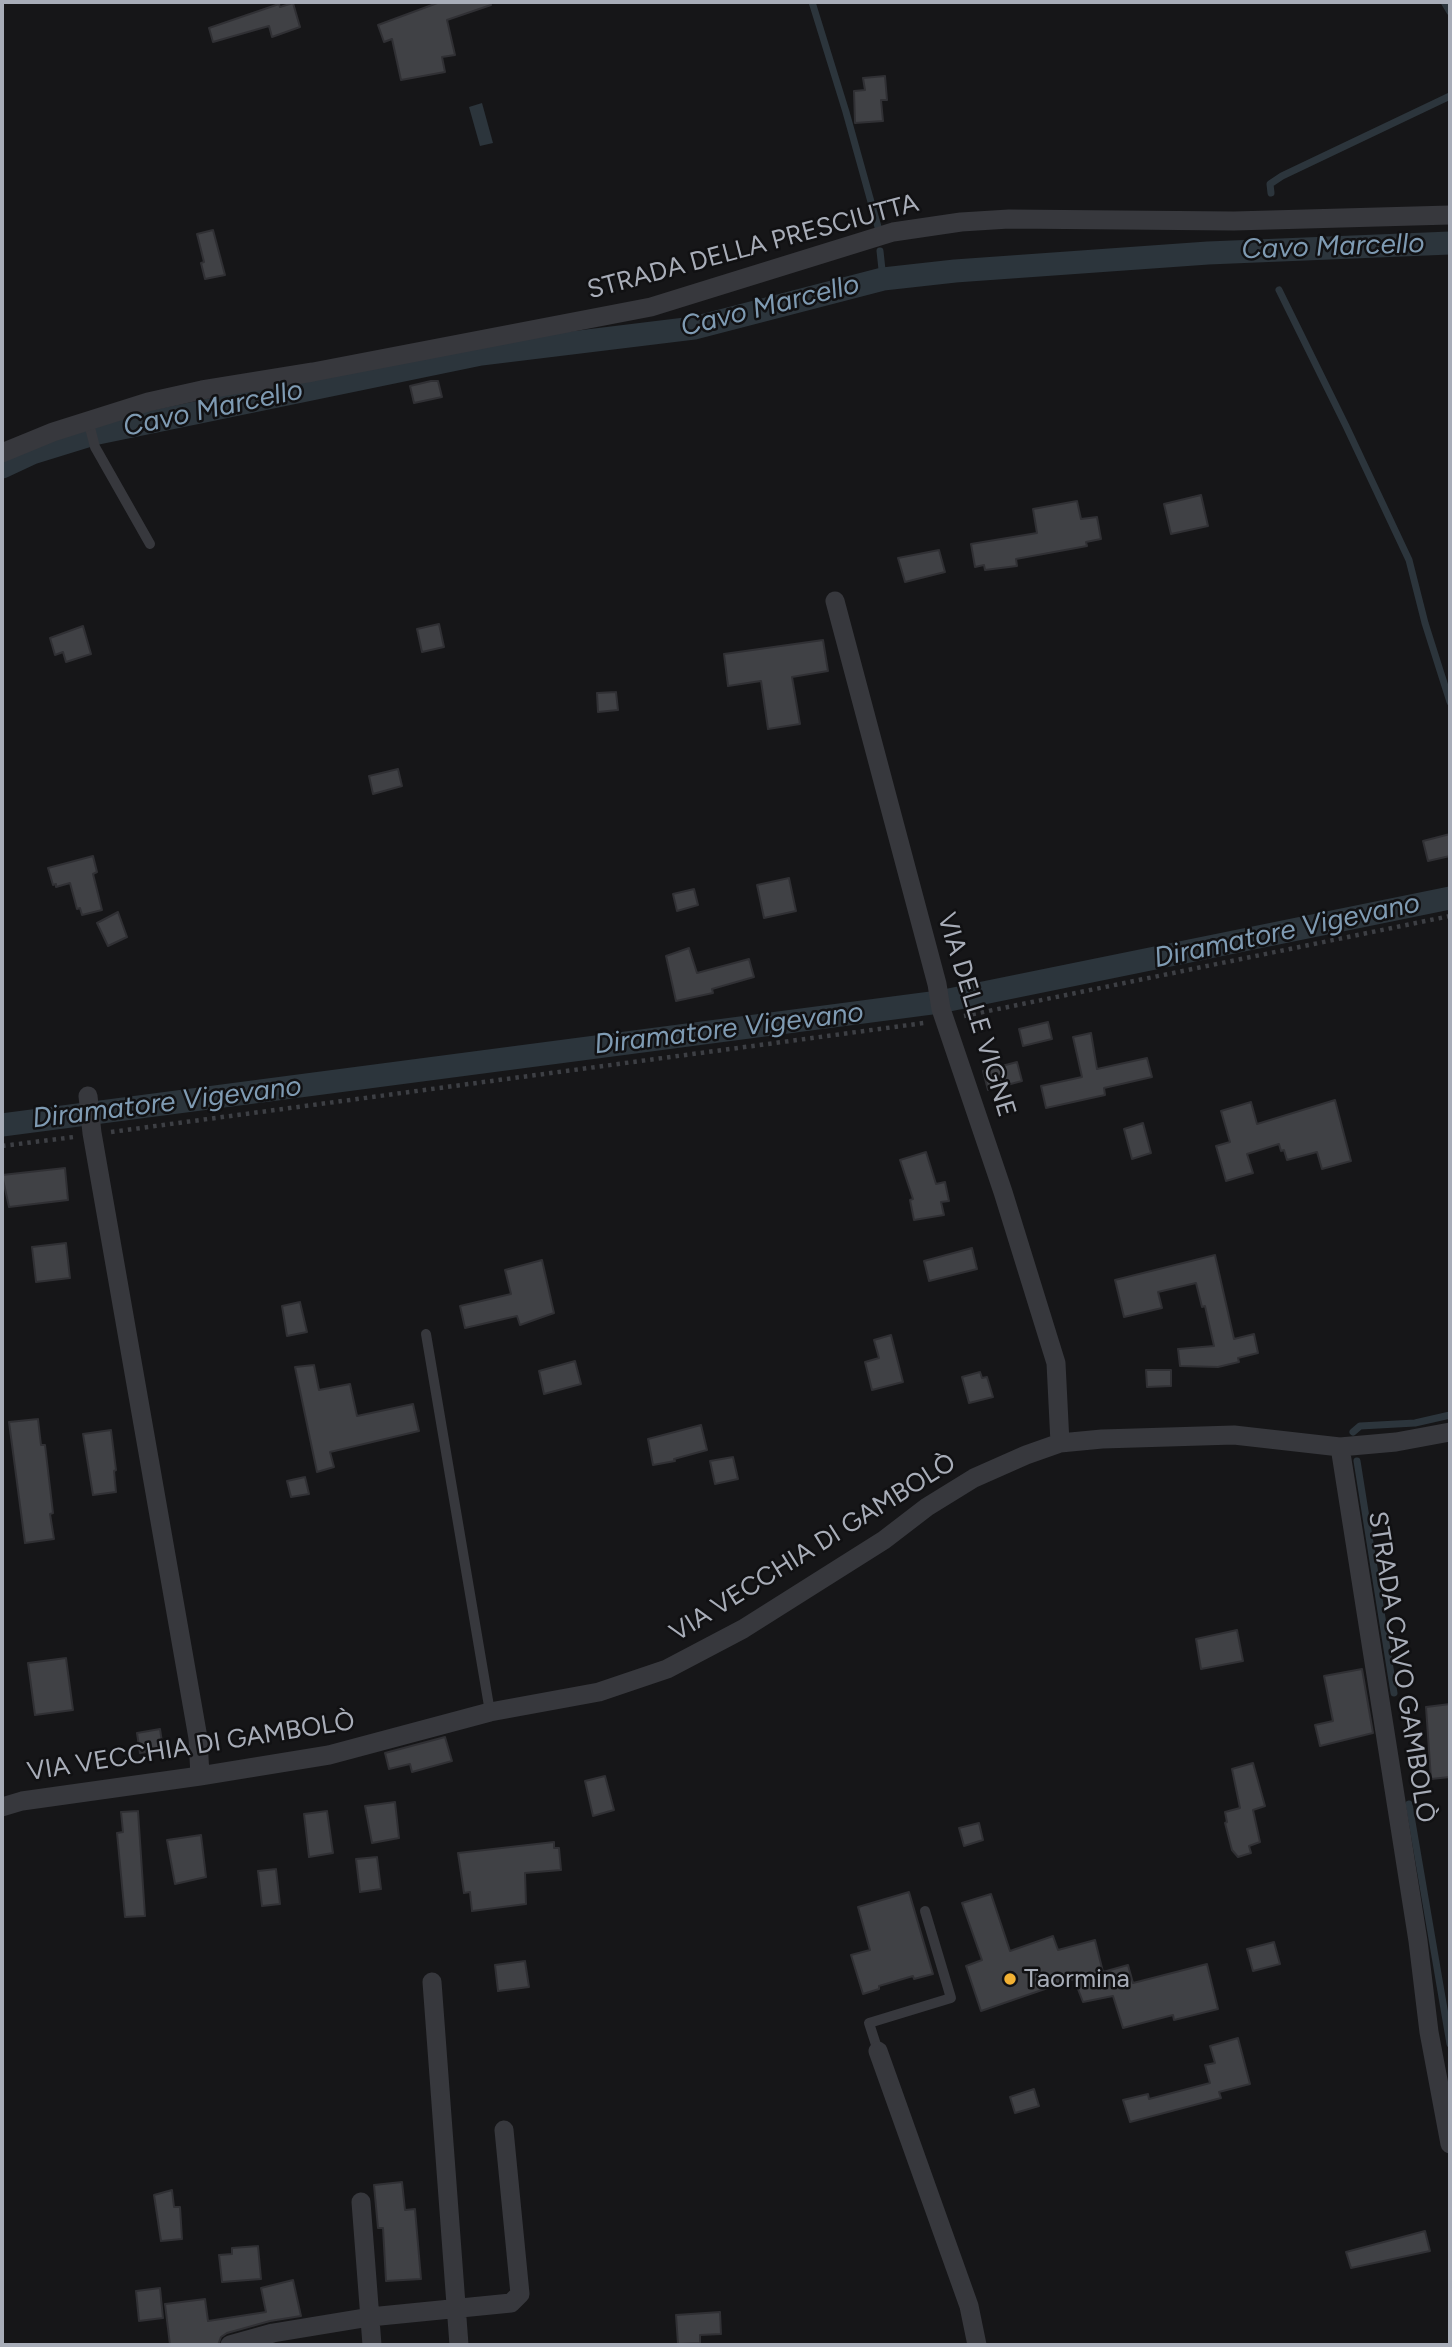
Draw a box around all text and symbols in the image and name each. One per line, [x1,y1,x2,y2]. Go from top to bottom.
street label: STRADA DELLA PRESCIUTTA [584,188,922,306]
water label: Cavo Marcello [1241,227,1425,267]
water label: Cavo Marcello [677,268,863,344]
water label: Cavo Marcello [120,374,306,444]
water label: Diramatore Vigevano [1151,886,1423,976]
street label: VIA DELLE VIGNE [930,909,1022,1121]
water label: Diramatore Vigevano [592,996,866,1062]
water label: Diramatore Vigevano [30,1070,304,1136]
street label: VIA VECCHIA DI GAMBOLÒ [664,1447,962,1649]
street label: STRADA CAVO GAMBOLÒ [1361,1509,1441,1825]
street label: VIA VECCHIA DI GAMBOLÒ [25,1706,357,1788]
place label: Taormina [1024,1963,1130,1995]
marker: Taormina [1002,1971,1018,1987]

